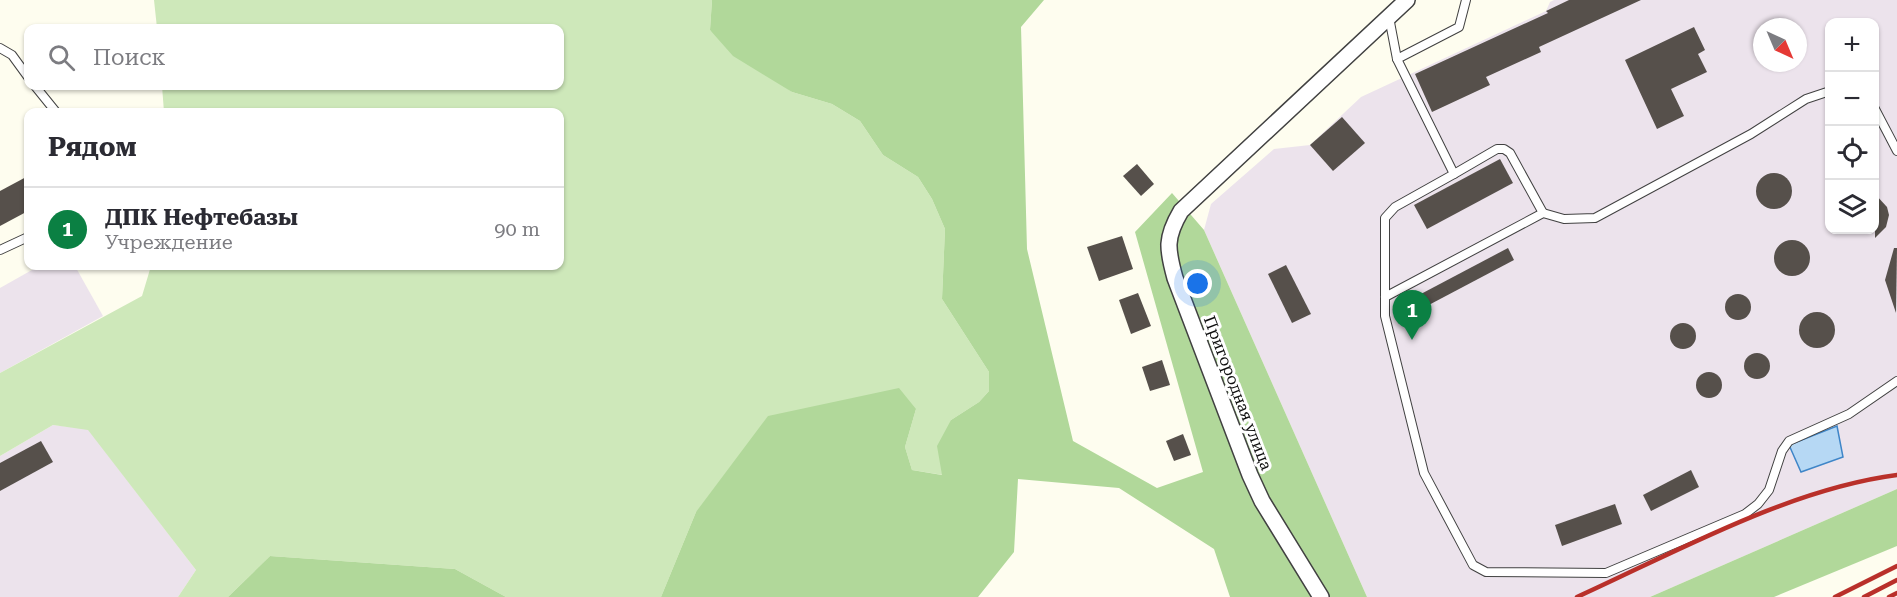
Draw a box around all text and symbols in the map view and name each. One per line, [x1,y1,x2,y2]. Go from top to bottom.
north arrow [1753,18,1807,72]
map controls [1825,18,1879,234]
button: + [1825,18,1879,72]
search box [24,24,564,90]
icon: search [45,41,78,74]
text: Поиск [93,45,165,70]
button: − [1825,72,1879,126]
button: locate [1825,126,1879,180]
text: Рядом [48,132,137,162]
button: layers [1825,180,1879,234]
text: ДПК Нефтебазы [105,205,298,230]
text: 1 [62,217,73,241]
text: 90 m [494,217,540,241]
text: Учреждение [105,230,233,254]
your location [1183,269,1212,298]
pin: 1 [1392,290,1432,340]
street label: Пригородная улица [1200,313,1276,473]

